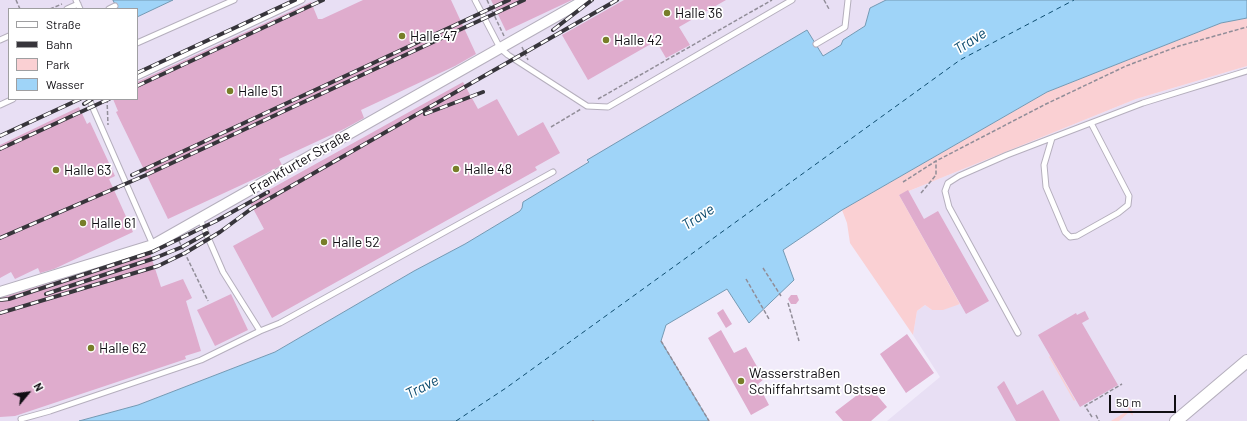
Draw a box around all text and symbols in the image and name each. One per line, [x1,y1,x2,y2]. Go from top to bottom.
place label: Halle 36 [675,5,722,21]
legend [8,8,138,100]
marker: Halle 36 [662,8,672,18]
text: Straße [46,17,81,31]
water label: Trave [950,24,990,58]
place label: Halle 47 [410,28,457,44]
marker: Halle 47 [397,31,407,41]
place label: Halle 42 [614,32,662,48]
marker: Halle 42 [601,35,611,45]
text: Bahn [46,37,73,51]
text: Park [46,57,70,71]
text: Wasser [46,77,84,91]
place label: Halle 51 [238,83,283,99]
marker: Halle 51 [225,86,235,96]
street label: Frankfurter Straße [247,126,353,198]
place label: Halle 48 [464,161,512,177]
place label: Halle 63 [64,162,111,178]
marker: Halle 48 [451,164,461,174]
marker: Halle 63 [51,165,61,175]
water label: Trave [678,200,718,234]
place label: Halle 61 [91,215,136,231]
marker: Halle 61 [78,218,88,228]
place label: Halle 52 [332,234,380,250]
marker: Halle 52 [319,237,329,247]
place label: Halle 62 [99,340,147,356]
marker: Halle 62 [86,343,96,353]
place label: Wasserstraßen Schiffahrtsamt Ostsee [749,365,886,398]
water label: Trave [402,371,442,403]
north arrow [8,373,48,413]
marker: Wasserstraßen Schiffahrtsamt Ostsee [736,376,746,386]
text: N [31,381,46,393]
scale bar [1111,387,1178,413]
text: 50 m [1116,395,1141,409]

